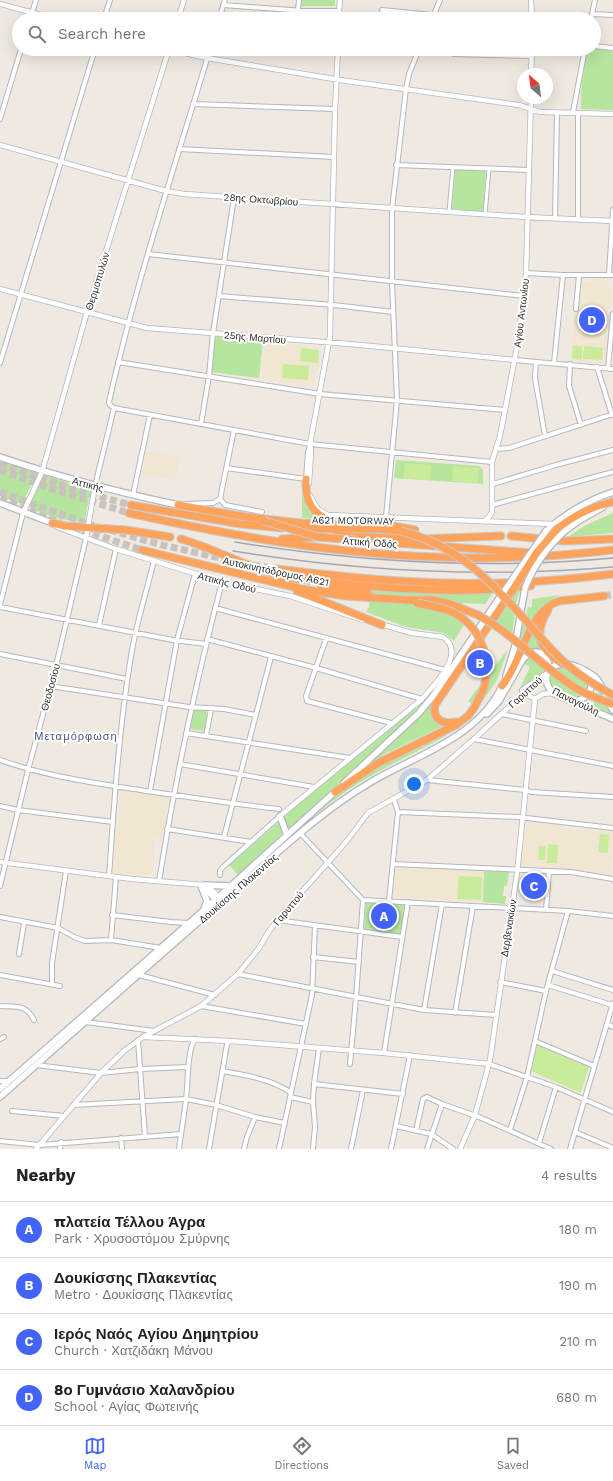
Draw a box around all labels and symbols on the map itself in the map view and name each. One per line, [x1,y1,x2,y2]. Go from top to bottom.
north arrow [517,68,553,104]
street label: 28ης Οκτωβρίου [223,191,299,208]
street label: Θερμοπυλών [83,251,112,312]
street label: Αγίου Αντωνίου [512,278,531,348]
pin: D [579,305,605,335]
street label: 25ης Μαρτίου [223,329,286,346]
street label: Αττικής [71,475,105,494]
street label: A621 MOTORWAY [312,514,395,527]
street label: Αττική Οδός [342,535,398,550]
street label: Αυτοκινητόδρομος Α621 [222,555,330,588]
street label: Αττικής Οδού [196,570,257,595]
pin: B [467,648,493,678]
street label: Θεοδοσίου [39,662,62,712]
street label: Γαρυττού [506,674,544,710]
street label: Παναγούλη [551,685,601,717]
district label: Μεταμόρφωση [34,730,118,743]
your location [404,774,424,794]
street label: Δουκίσσης Πλακεντίας [197,851,280,925]
pin: C [521,871,547,901]
street label: Γαρυττού [271,889,306,928]
street label: Δερβενακίων [499,899,518,958]
pin: A [371,901,397,931]

